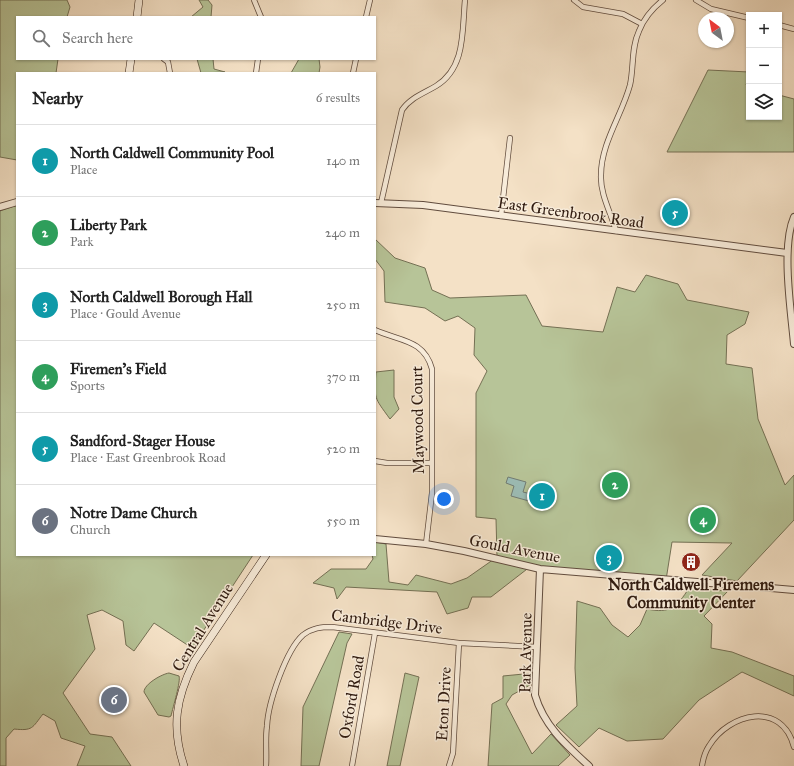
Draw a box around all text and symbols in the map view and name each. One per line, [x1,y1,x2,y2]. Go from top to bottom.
north arrow [698,12,734,48]
map controls [746,12,782,120]
button: + [746,12,782,48]
search box [16,16,376,60]
icon: search [30,27,52,49]
text: Search here [62,29,133,47]
button: − [746,48,782,84]
button: layers [746,84,782,120]
text: Nearby [32,88,83,109]
text: 6 results [316,90,360,106]
text: North Caldwell Community Pool [70,144,274,162]
text: 1 [42,153,48,169]
text: 140 m [326,153,360,169]
text: Place [70,162,97,178]
street label: East Greenbrook Road [497,193,645,232]
pin: 5 [662,198,688,228]
text: Liberty Park [70,216,147,234]
text: 2 [42,225,48,241]
text: 240 m [325,225,360,241]
text: Park [70,234,94,250]
text: North Caldwell Borough Hall [70,288,253,306]
text: 3 [42,297,48,313]
text: 250 m [326,297,360,313]
text: Place · Gould Avenue [70,306,181,322]
text: Firemen's Field [70,360,167,378]
street label: Maywood Court [407,365,428,474]
text: 4 [41,369,49,385]
text: 370 m [327,369,360,385]
text: Sports [70,378,105,394]
text: Sandford-Stager House [70,432,215,450]
text: 5 [42,441,48,457]
text: 520 m [326,441,360,457]
text: Place · East Greenbrook Road [70,450,226,466]
pin: 2 [602,470,628,500]
pin: 1 [529,481,555,511]
your location [434,489,454,509]
text: Notre Dame Church [70,504,197,522]
pin: 4 [690,505,716,535]
text: 6 [42,513,48,529]
text: 550 m [327,513,360,529]
text: Church [70,522,110,538]
street label: Gould Avenue [468,530,562,567]
pin: 3 [596,543,622,573]
building icon: North Caldwell Firemens Community Center [680,551,702,573]
place label: North Caldwell Firemens Community Center [608,575,774,613]
street label: Central Avenue [168,579,237,675]
street label: Cambridge Drive [330,605,444,639]
street label: Park Avenue [515,612,536,693]
street label: Oxford Road [335,654,368,740]
street label: Eton Drive [432,666,455,742]
pin: 6 [101,685,127,715]

